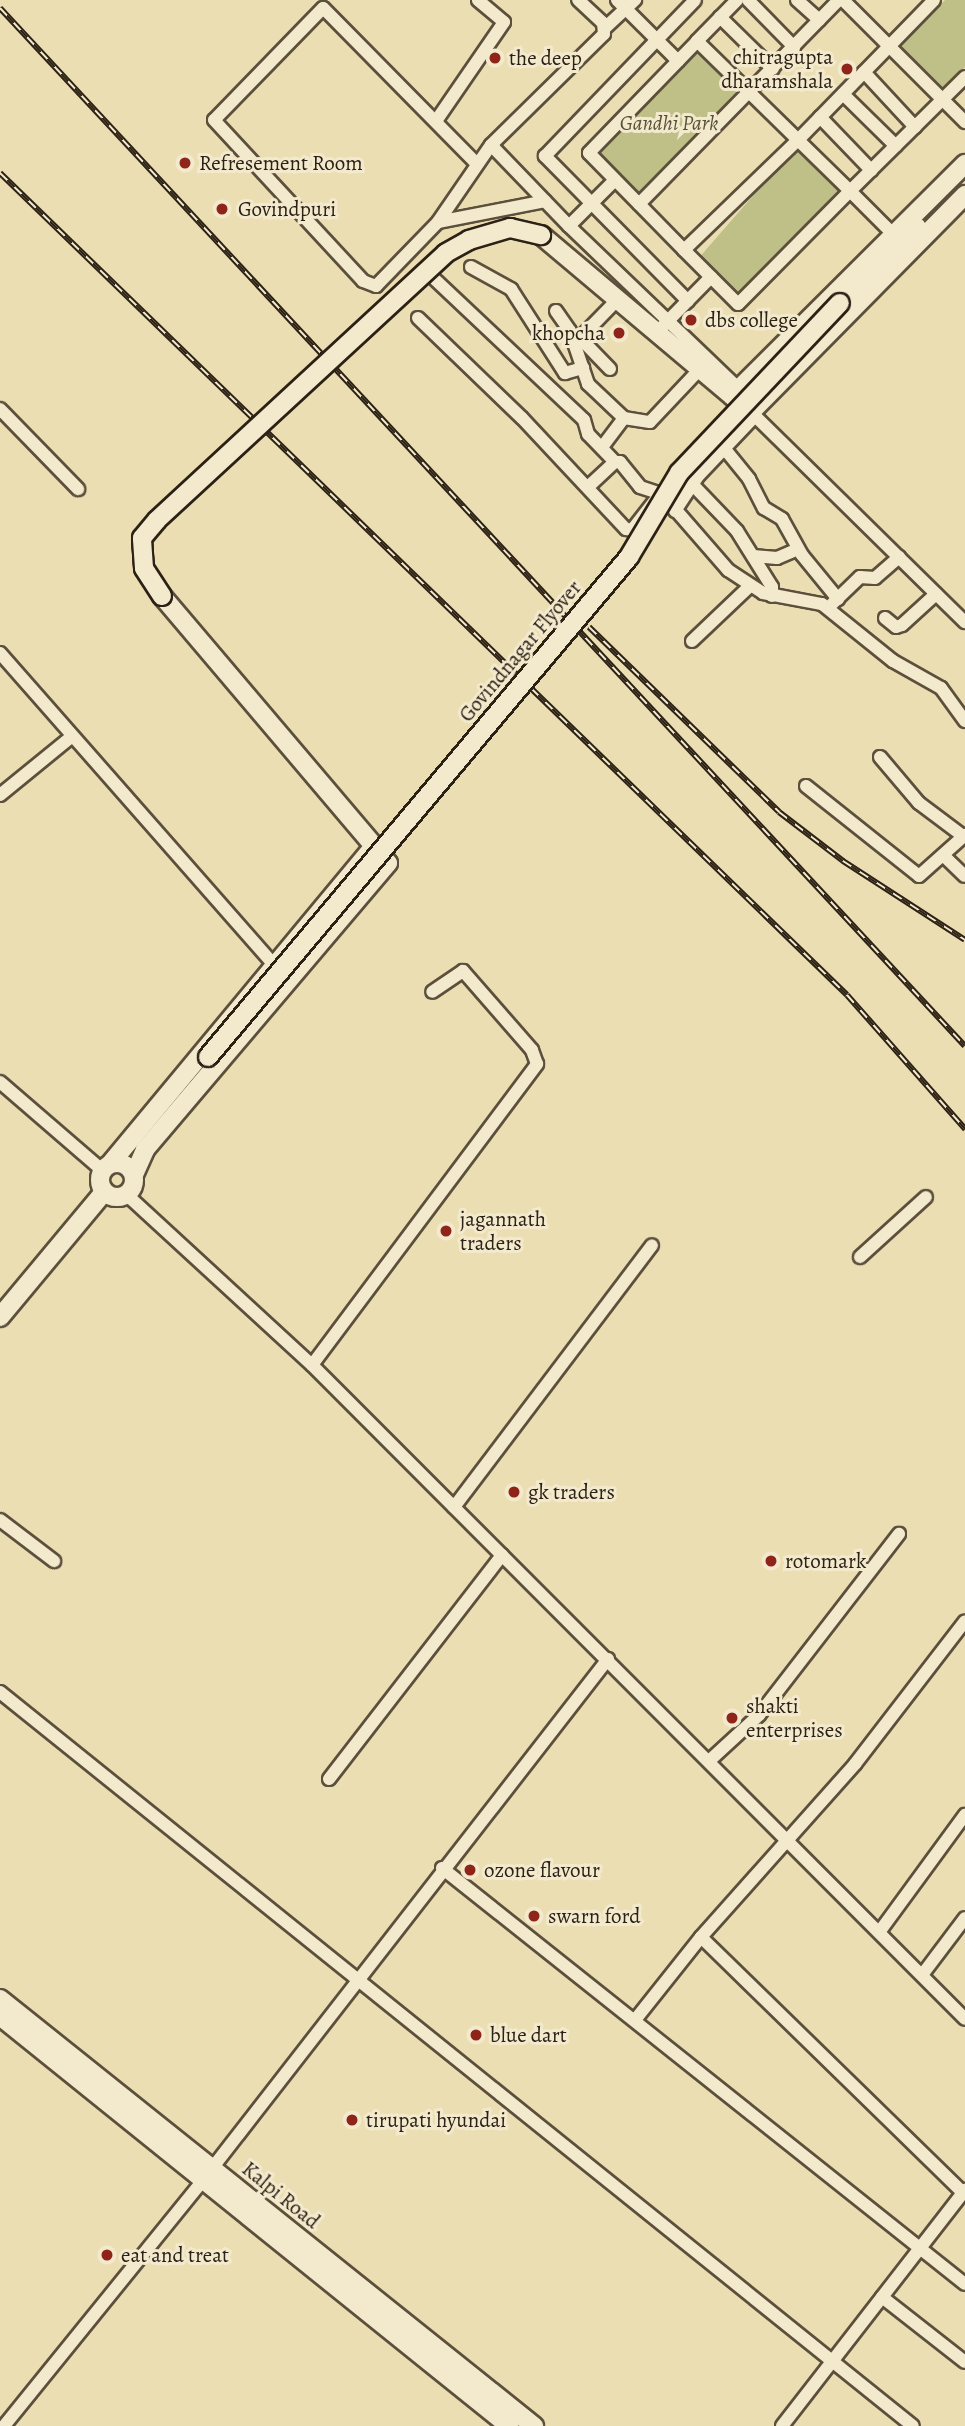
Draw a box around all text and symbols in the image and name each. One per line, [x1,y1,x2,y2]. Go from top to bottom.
place label: chitragupta dharamshala [721,44,833,94]
place label: the deep [509,45,582,71]
marker: the deep [487,50,503,66]
marker: chitragupta dharamshala [839,61,855,77]
park label: Gandhi Park [620,110,718,136]
place label: Refresement Room [199,150,363,176]
marker: Refresement Room [177,155,193,171]
place label: Govindpuri [238,196,336,222]
marker: Govindpuri [212,199,232,219]
place label: dbs college [705,307,798,333]
marker: dbs college [683,312,699,328]
place label: khopcha [532,320,605,346]
marker: khopcha [611,325,627,341]
street label: Govindnagar Flyover [454,575,586,727]
place label: jagannath traders [460,1206,546,1256]
marker: jagannath traders [438,1223,454,1239]
place label: gk traders [528,1479,615,1505]
marker: gk traders [506,1484,522,1500]
place label: rotomark [785,1548,866,1574]
marker: rotomark [763,1553,779,1569]
place label: shakti enterprises [746,1693,843,1743]
marker: shakti enterprises [724,1710,740,1726]
place label: ozone flavour [484,1857,600,1883]
marker: ozone flavour [462,1862,478,1878]
place label: swarn ford [548,1903,641,1929]
marker: swarn ford [526,1908,542,1924]
place label: blue dart [490,2022,567,2048]
marker: blue dart [468,2027,484,2043]
place label: tirupati hyundai [366,2107,506,2133]
marker: tirupati hyundai [344,2112,360,2128]
street label: Kalpi Road [237,2156,325,2234]
place label: eat and treat [121,2242,229,2268]
marker: eat and treat [99,2247,115,2263]

